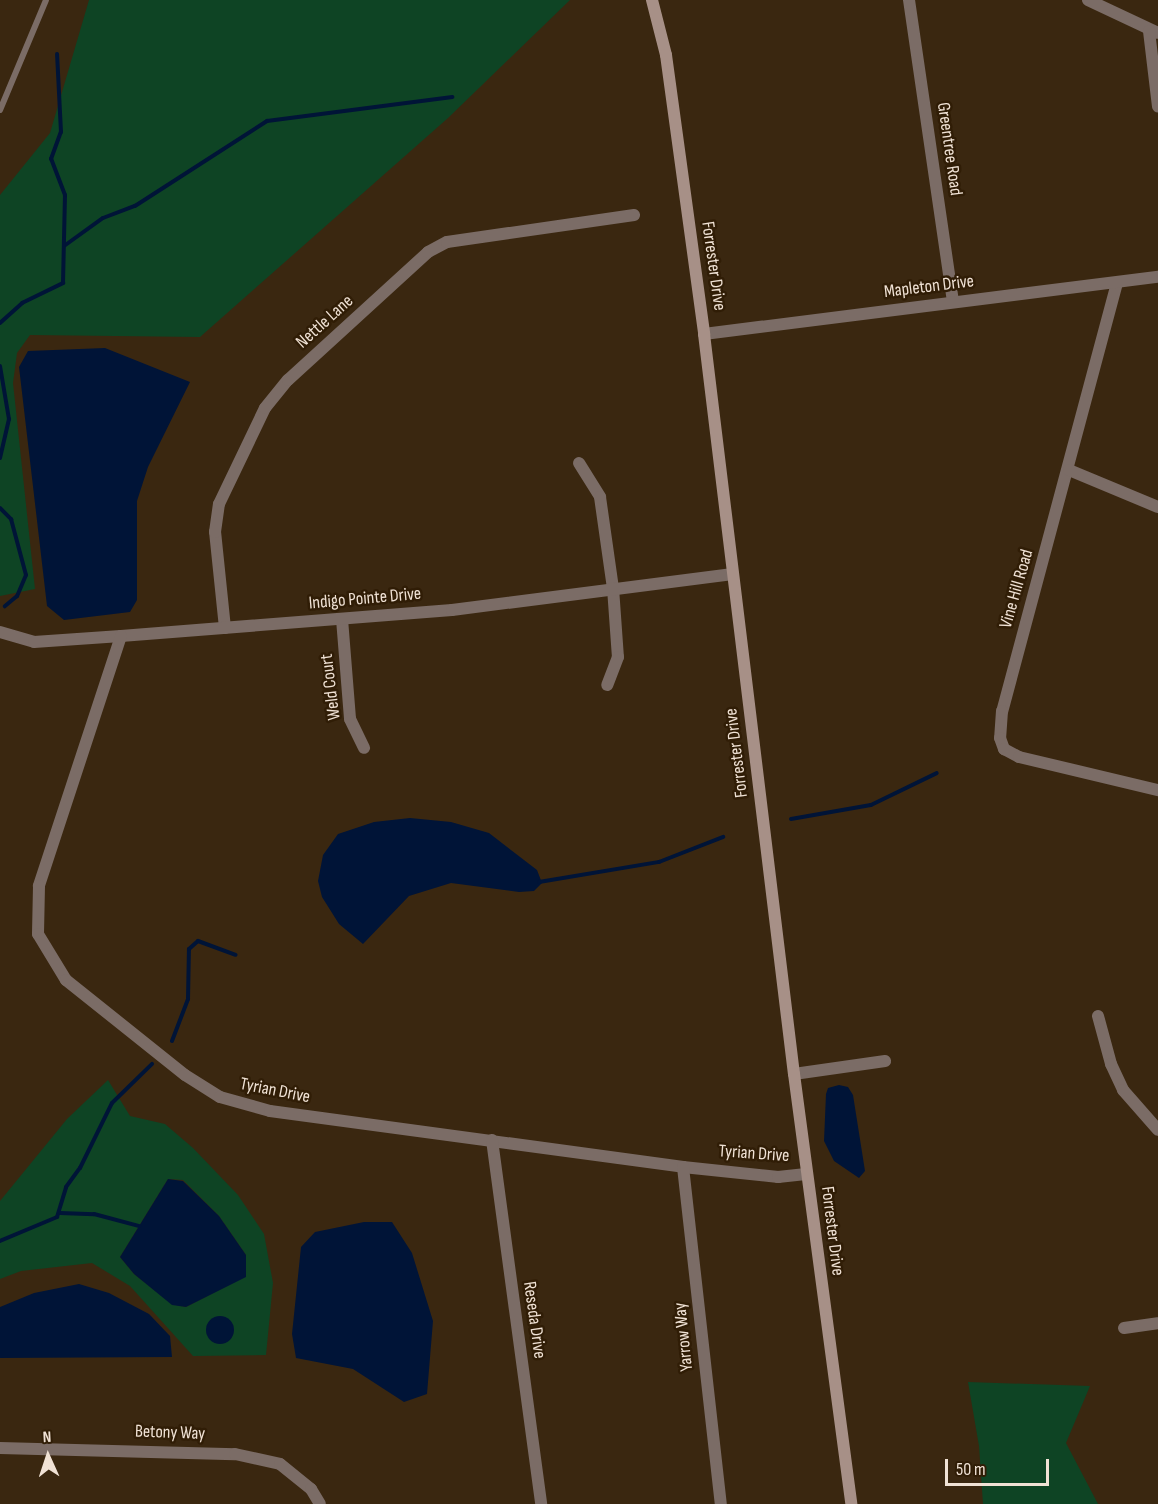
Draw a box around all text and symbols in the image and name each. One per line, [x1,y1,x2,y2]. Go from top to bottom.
street label: Greentree Road [932,101,966,197]
street label: Forrester Drive [696,220,730,312]
street label: Mapleton Drive [883,271,975,303]
street label: Nettle Lane [292,291,358,353]
street label: Vine Hill Road [995,547,1039,631]
street label: Indigo Pointe Drive [308,583,422,615]
street label: Weld Court [316,653,346,721]
street label: Forrester Drive [721,707,753,799]
street label: Tyrian Drive [238,1074,312,1108]
street label: Tyrian Drive [718,1141,790,1167]
street label: Forrester Drive [816,1185,848,1277]
street label: Reseda Drive [518,1280,550,1360]
street label: Yarrow Way [670,1302,698,1372]
street label: Betony Way [134,1421,206,1445]
north arrow [18,1426,78,1486]
text: N [42,1428,52,1447]
scale bar [948,1447,1052,1485]
text: 50 m [956,1459,986,1480]

